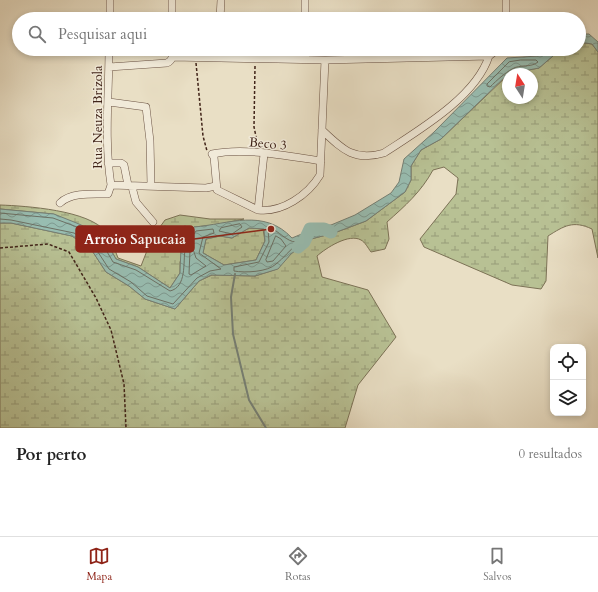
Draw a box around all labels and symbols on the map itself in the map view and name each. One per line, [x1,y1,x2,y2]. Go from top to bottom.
street label: Rua Neuza Brizola [89,65,107,169]
north arrow [502,68,538,104]
street label: Beco 3 [248,133,288,155]
callout: Arroio Sapucaia [76,226,194,252]
text: Arroio Sapucaia [84,230,186,249]

